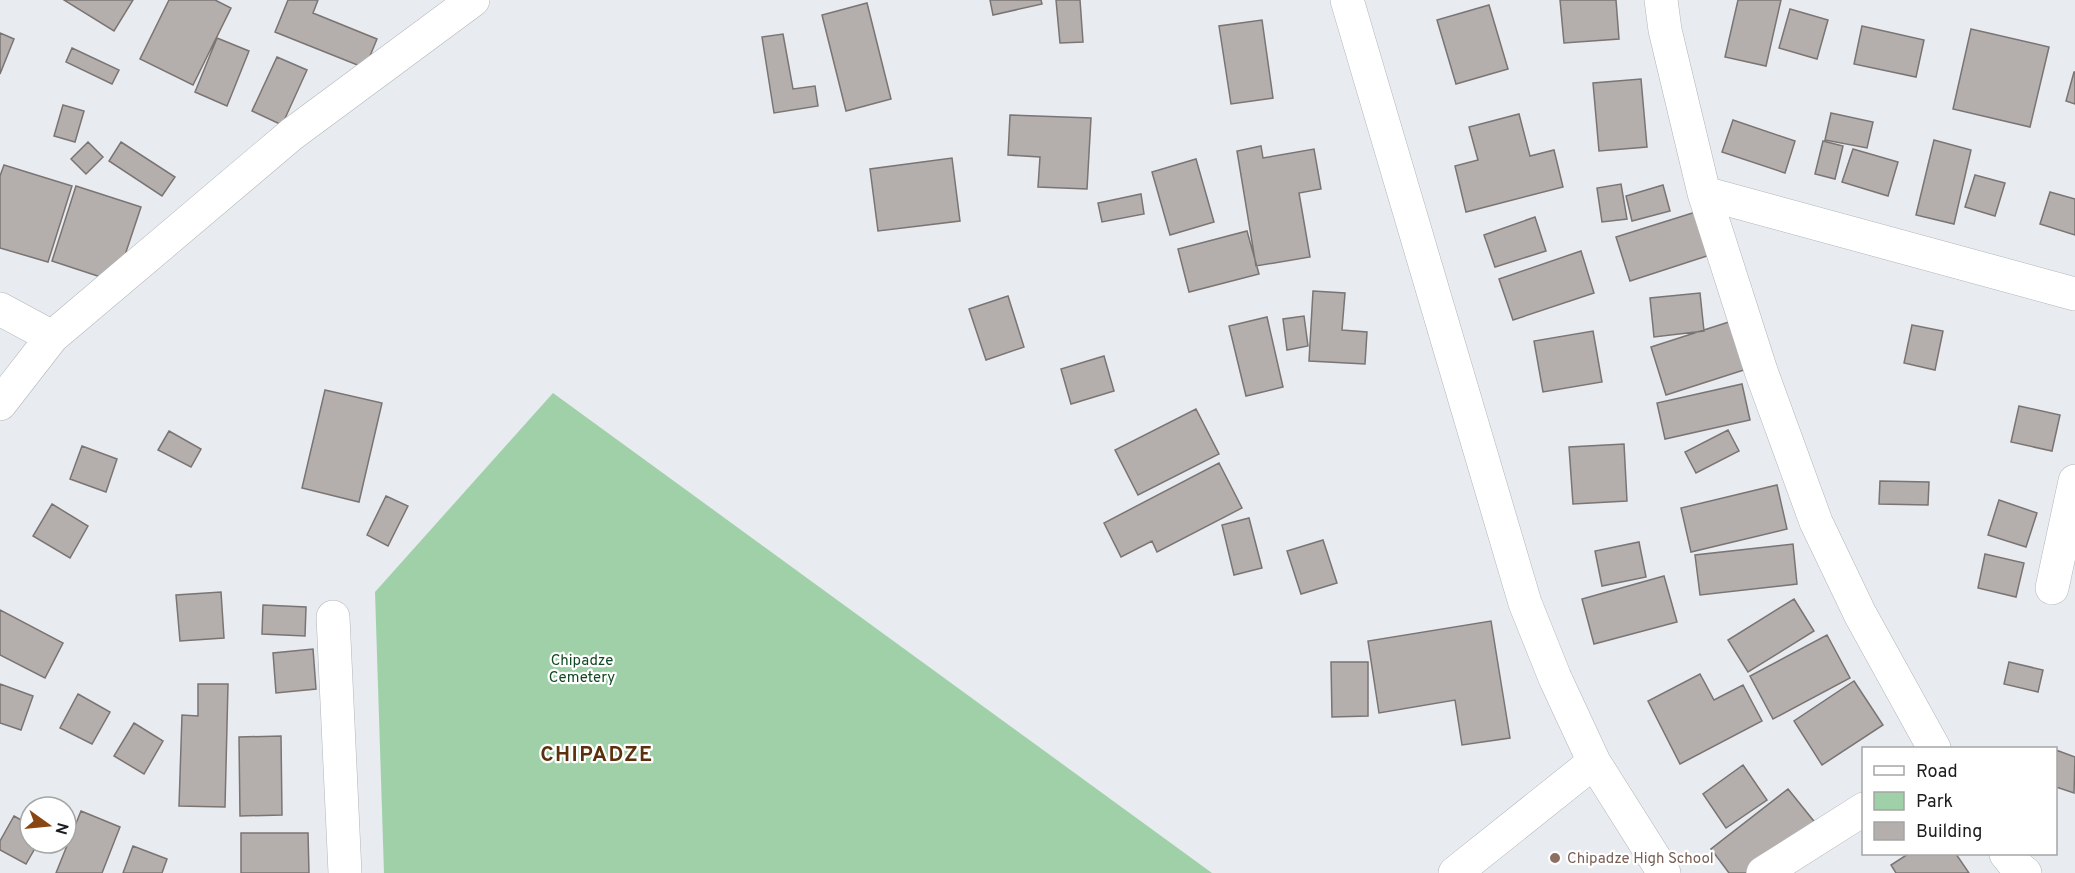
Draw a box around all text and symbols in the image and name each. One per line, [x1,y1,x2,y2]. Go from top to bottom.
park label: Chipadze Cemetery [549,652,615,688]
district label: CHIPADZE [540,742,654,769]
legend [1862,747,2057,855]
text: Road [1916,761,1958,784]
text: Park [1916,791,1953,814]
north arrow [18,795,78,855]
text: N [49,820,72,837]
text: Building [1916,821,1982,844]
place label: Chipadze High School [1567,850,1714,869]
marker: Chipadze High School [1548,851,1562,865]

